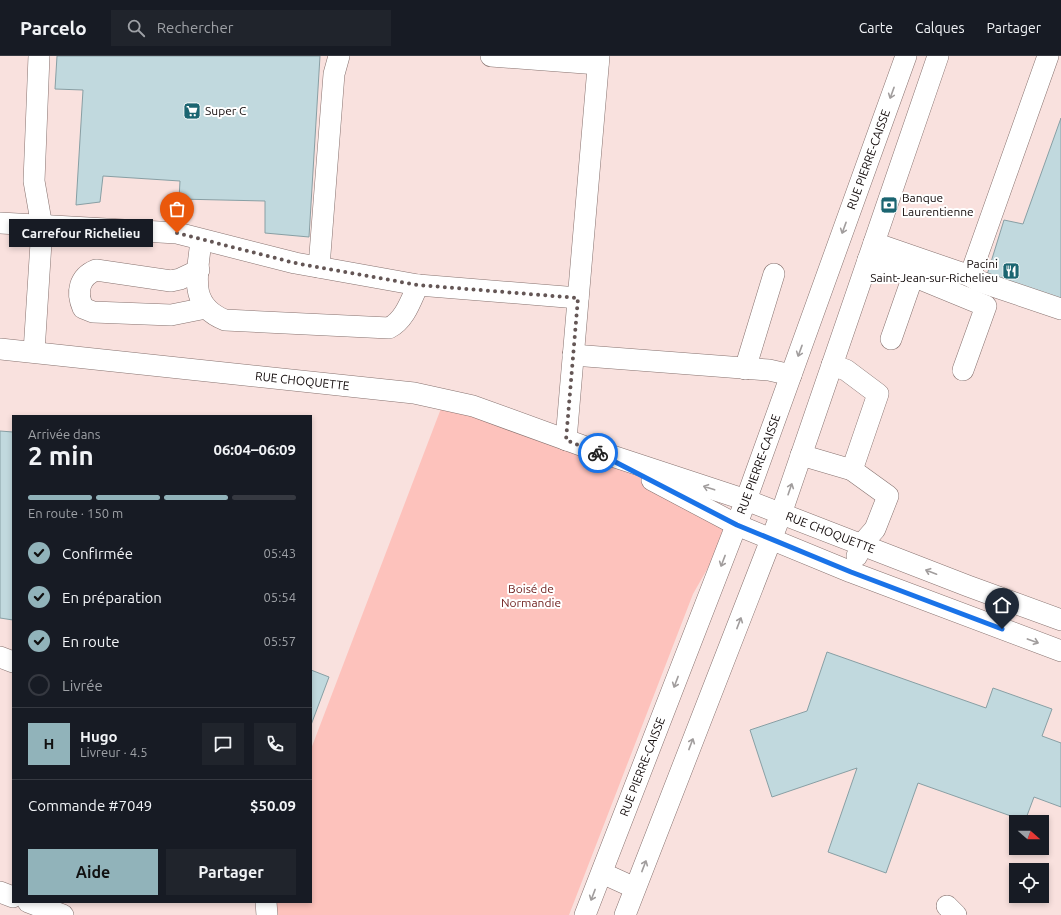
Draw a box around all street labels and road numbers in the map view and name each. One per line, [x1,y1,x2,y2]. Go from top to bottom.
street label: RUE PIERRE-CAISSE [844,107,892,211]
street label: RUE CHOQUETTE [254,369,350,392]
street label: RUE PIERRE-CAISSE [734,412,782,516]
street label: RUE CHOQUETTE [784,509,877,556]
street label: RUE PIERRE-CAISSE [617,715,667,818]

